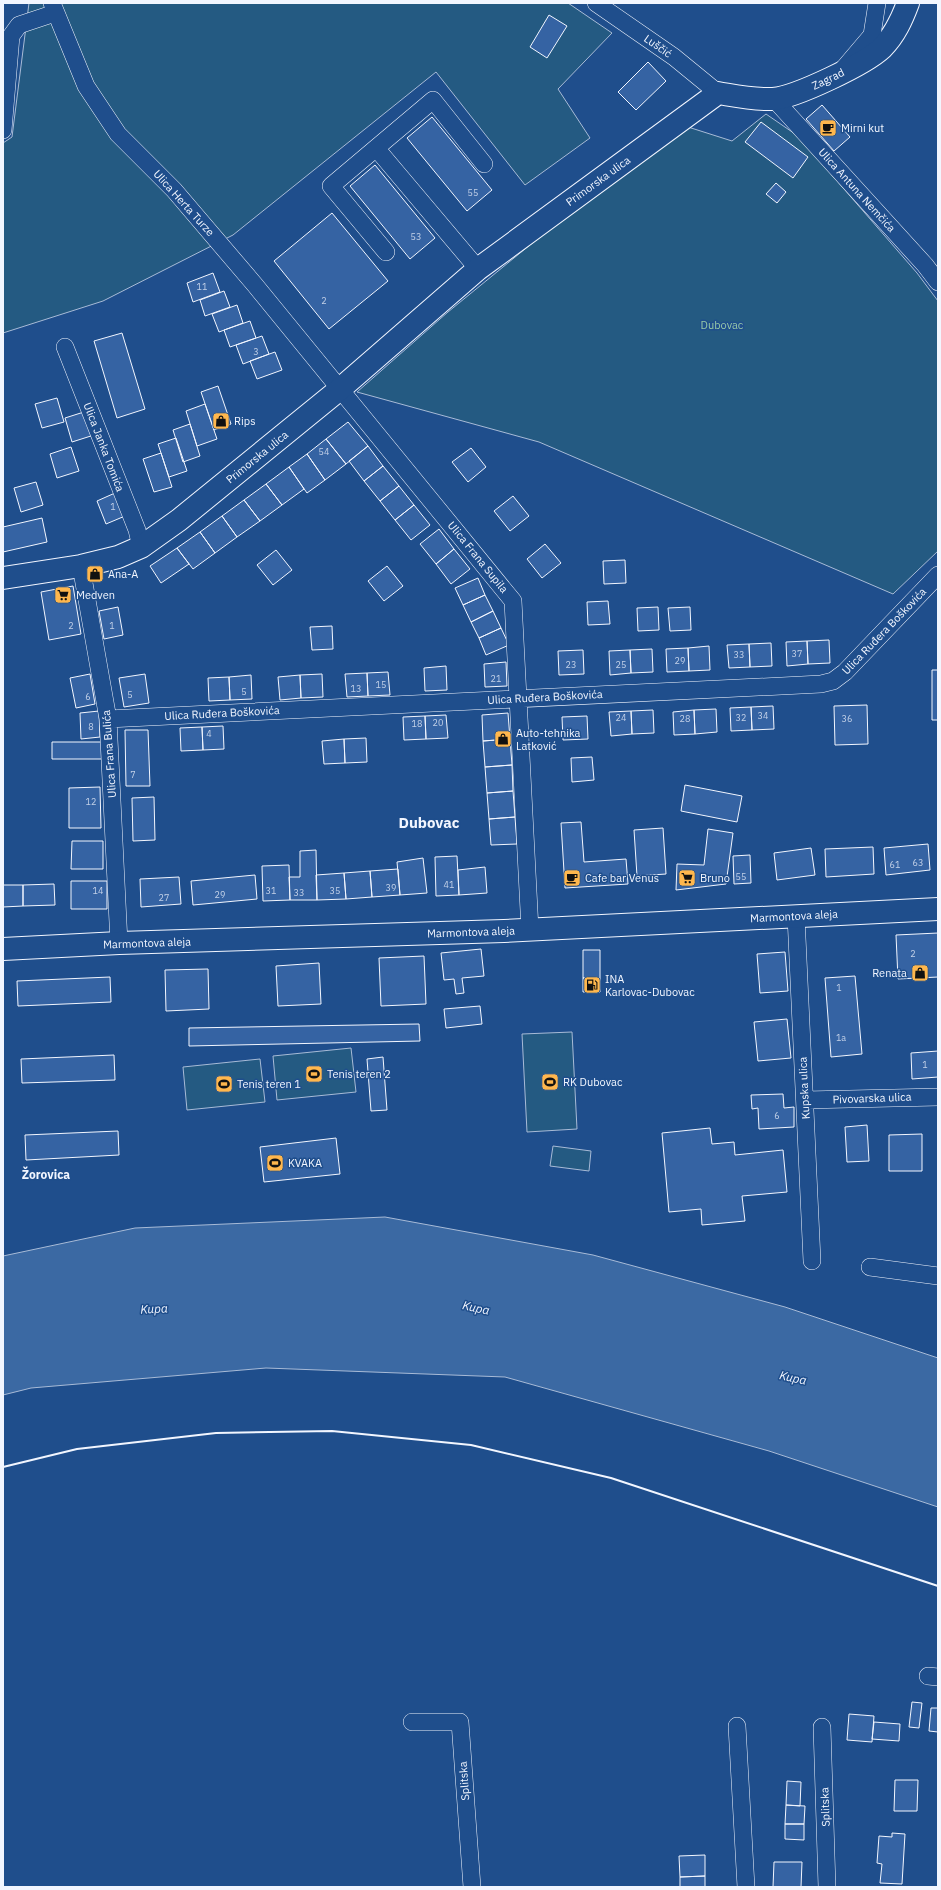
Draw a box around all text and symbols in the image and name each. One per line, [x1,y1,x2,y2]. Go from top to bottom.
street label: Luščić [641,31,675,61]
street label: Zagrad [810,65,846,93]
cafe icon: Mirni kut [818,118,838,138]
place label: Mirni kut [841,121,884,135]
street label: Ulica Antuna Nemčića [816,145,899,235]
street label: Primorska ulica [563,153,633,209]
street label: Ulica Herta Turze [151,167,217,239]
house number: 55 [468,187,478,198]
house number: 53 [411,231,421,242]
house number: 11 [197,281,207,292]
house number: 2 [321,295,327,306]
park label: Dubovac [701,318,744,332]
house number: 3 [253,346,259,357]
street label: Ulica Janka Tomića [81,400,128,494]
shop icon: Rips [211,411,231,431]
place label: Rips [234,414,256,428]
street label: Primorska ulica [223,428,291,486]
house number: 54 [319,446,329,457]
house number: 1 [110,501,116,512]
street label: Ulica Frana Supila [445,518,511,596]
shop icon: Ana-A [85,564,105,584]
place label: Ana-A [108,567,138,581]
supermarket icon: Medven [53,585,73,605]
street label: Ulica Ruđera Boškovića [839,585,929,677]
place label: Medven [76,588,115,602]
house number: 2 [68,620,74,631]
house number: 1 [109,620,115,631]
house number: 37 [792,648,802,659]
house number: 33 [734,649,744,660]
house number: 29 [675,655,685,666]
house number: 23 [566,659,576,670]
house number: 25 [616,659,626,670]
house number: 21 [491,673,501,684]
house number: 15 [376,679,386,690]
house number: 13 [351,683,361,694]
house number: 5 [241,686,247,697]
street label: Ulica Ruđera Boškovića [487,687,603,707]
house number: 5 [127,689,133,700]
house number: 6 [85,691,91,702]
street label: Ulica Ruđera Boškovića [164,703,280,723]
street label: Ulica Frana Bulića [99,709,119,799]
house number: 34 [758,710,768,721]
house number: 24 [616,712,626,723]
house number: 32 [736,712,746,723]
house number: 28 [680,713,690,724]
house number: 36 [842,713,852,724]
house number: 20 [433,717,443,728]
house number: 18 [412,718,422,729]
house number: 8 [88,721,94,732]
place label: Auto-tehnika Latković [516,726,581,753]
house number: 4 [206,728,212,739]
shop icon: Auto-tehnika Latković [493,729,513,749]
house number: 7 [130,769,136,780]
house number: 12 [86,796,96,807]
district label: Dubovac [398,813,460,832]
house number: 63 [913,857,923,868]
house number: 61 [890,859,900,870]
cafe icon: Cafe bar Venus [562,868,582,888]
supermarket icon: Bruno [677,868,697,888]
place label: Cafe bar Venus [585,871,659,885]
place label: Bruno [700,871,730,885]
house number: 55 [736,871,746,882]
house number: 41 [444,879,454,890]
house number: 39 [386,882,396,893]
house number: 14 [93,885,103,896]
house number: 31 [266,885,276,896]
house number: 35 [330,885,340,896]
house number: 33 [294,887,304,898]
house number: 29 [215,889,225,900]
house number: 27 [159,892,169,903]
street label: Marmontova aleja [750,907,838,925]
street label: Marmontova aleja [427,923,515,941]
street label: Marmontova aleja [103,934,191,952]
house number: 2 [910,948,916,959]
shop icon: Renata [910,963,930,983]
place label: Renata [872,966,907,980]
place label: INA Karlovac-Dubovac [605,972,695,999]
fuel station icon: INA Karlovac-Dubovac [582,975,602,995]
house number: 1 [836,982,842,993]
house number: 1a [836,1032,846,1043]
street label: Kupska ulica [795,1056,813,1120]
house number: 1 [922,1059,928,1070]
sports icon: Tenis teren 2 [304,1064,324,1084]
place label: Tenis teren 2 [327,1067,391,1081]
sports icon: RK Dubovac [540,1072,560,1092]
sports icon: Tenis teren 1 [214,1074,234,1094]
place label: RK Dubovac [563,1075,623,1089]
place label: Tenis teren 1 [237,1077,301,1091]
street label: Pivovarska ulica [832,1090,912,1106]
house number: 6 [774,1110,780,1121]
sports icon: KVAKA [265,1153,285,1173]
place label: KVAKA [288,1156,322,1170]
district label: Žorovica [22,1166,70,1182]
water label: Kupa [461,1297,491,1318]
water label: Kupa [140,1300,168,1317]
water label: Kupa [778,1367,808,1388]
street label: Splitska [456,1761,472,1801]
street label: Splitska [817,1787,833,1827]

